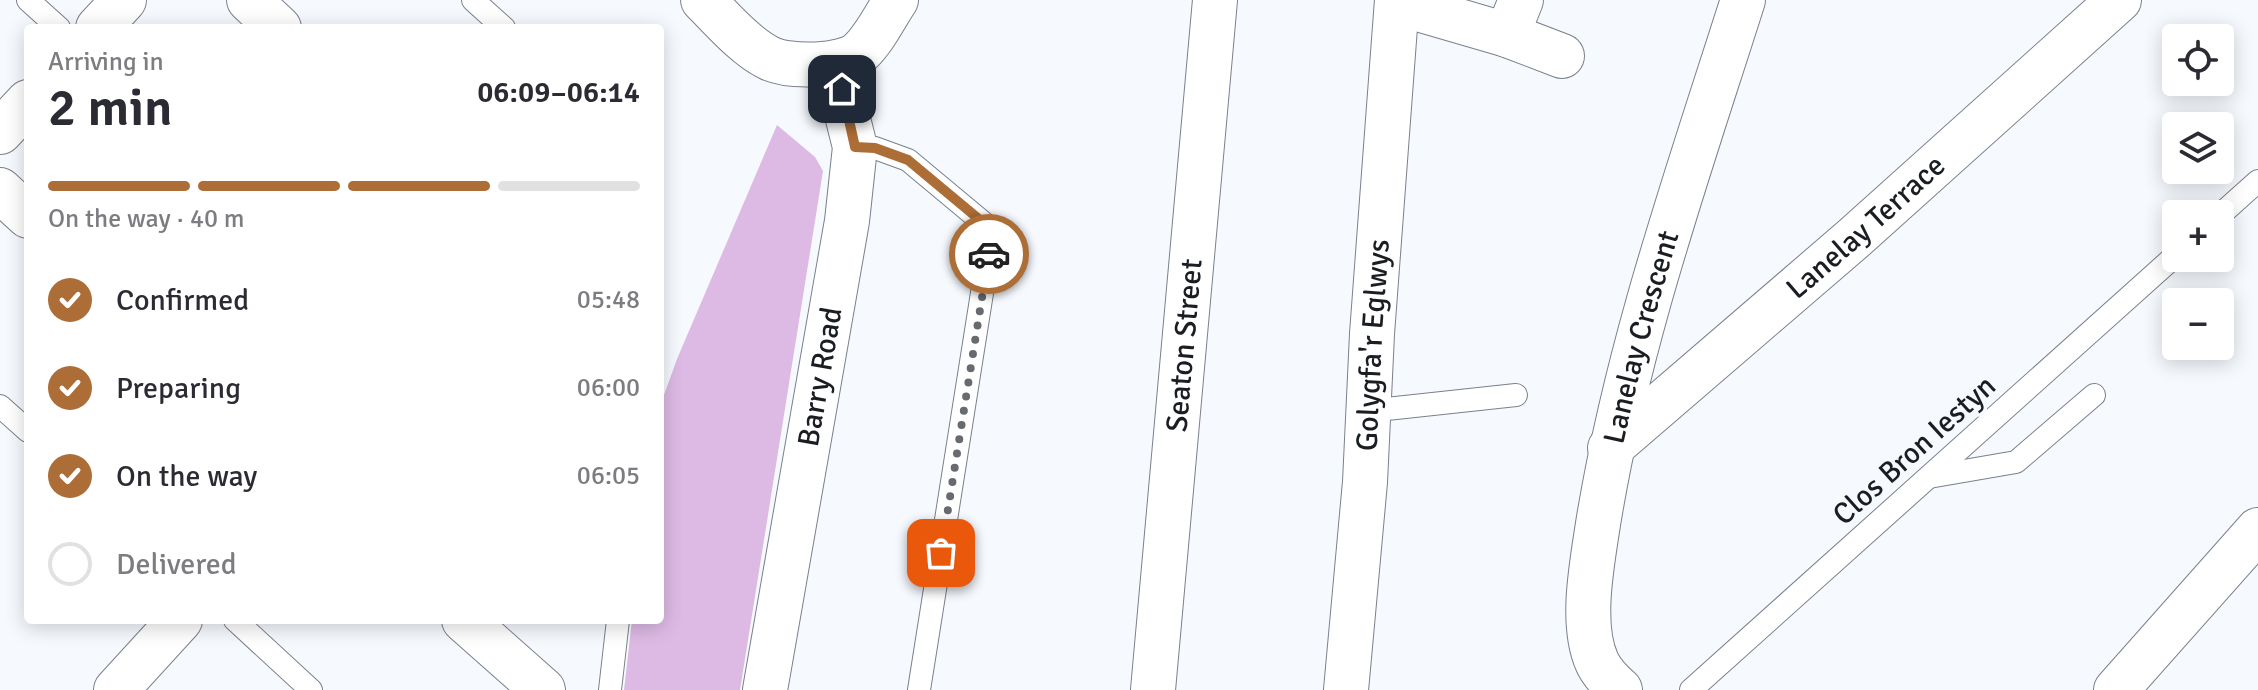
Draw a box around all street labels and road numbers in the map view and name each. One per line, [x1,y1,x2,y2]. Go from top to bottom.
street label: Lanelay Terrace [1779,147,1953,307]
street label: Lanelay Crescent [1596,226,1687,447]
street label: Golygfa'r Eglwys [1348,238,1398,452]
street label: Seaton Street [1158,257,1211,434]
street label: Barry Road [790,304,851,450]
street label: Clos Bron Iestyn [1825,367,2003,533]

